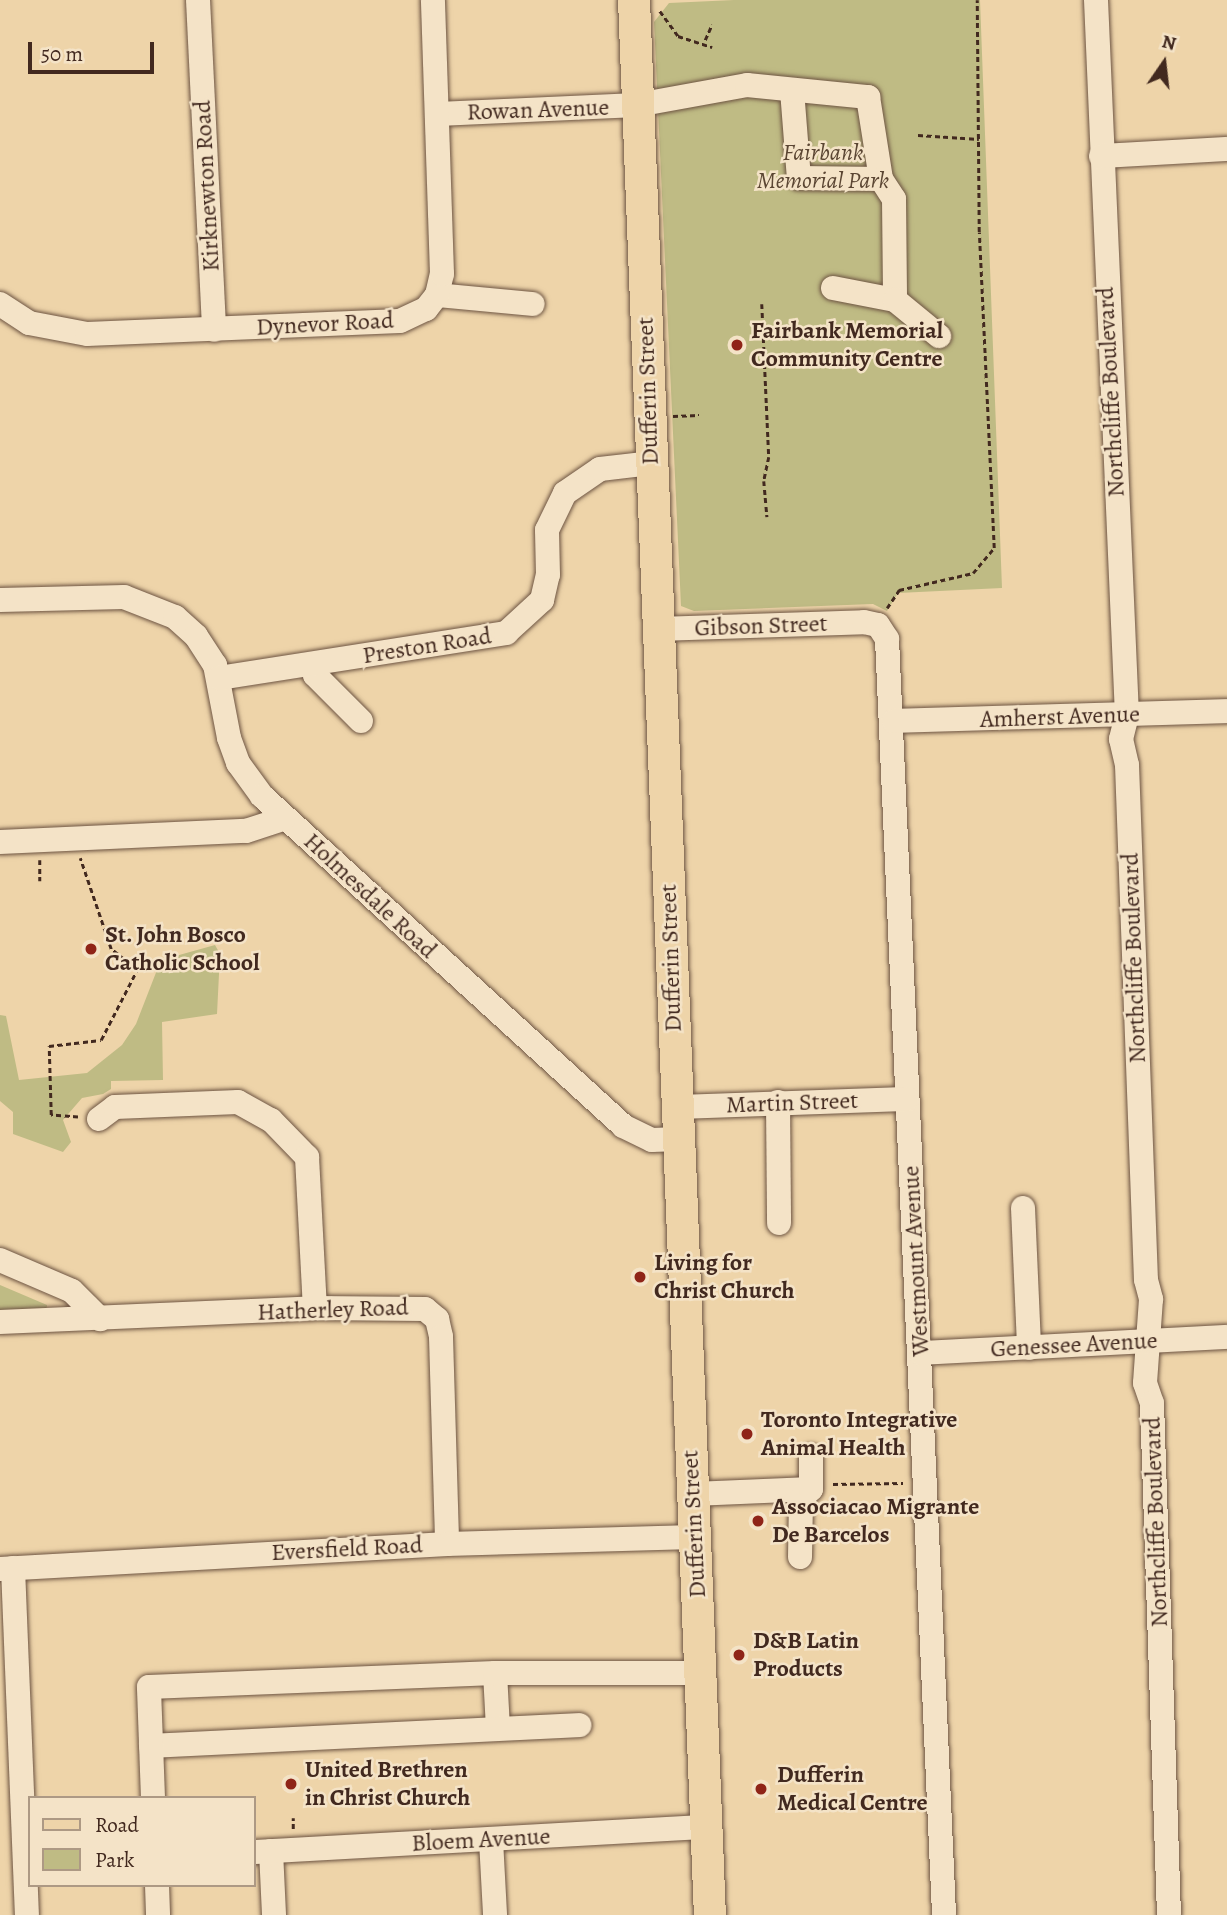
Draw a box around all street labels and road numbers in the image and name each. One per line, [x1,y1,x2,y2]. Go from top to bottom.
street label: Rowan Avenue [466,93,610,127]
street label: Kirknewton Road [188,100,226,272]
street label: Northcliffe Boulevard [1091,286,1131,498]
street label: Dynevor Road [255,306,395,342]
street label: Dufferin Street [631,316,665,466]
street label: Gibson Street [694,609,828,643]
street label: Preston Road [361,622,493,670]
street label: Amherst Avenue [980,700,1140,734]
street label: Holmesdale Road [298,827,442,965]
street label: Northcliffe Boulevard [1116,852,1152,1064]
street label: Dufferin Street [654,883,688,1033]
street label: Martin Street [726,1086,858,1120]
street label: Westmount Avenue [897,1165,935,1357]
street label: Hatherley Road [257,1293,409,1327]
street label: Genessee Avenue [990,1326,1158,1364]
street label: Northcliffe Boulevard [1138,1416,1174,1628]
street label: Dufferin Street [676,1449,712,1599]
street label: Eversfield Road [271,1531,423,1567]
street label: Bloem Avenue [411,1822,551,1858]

